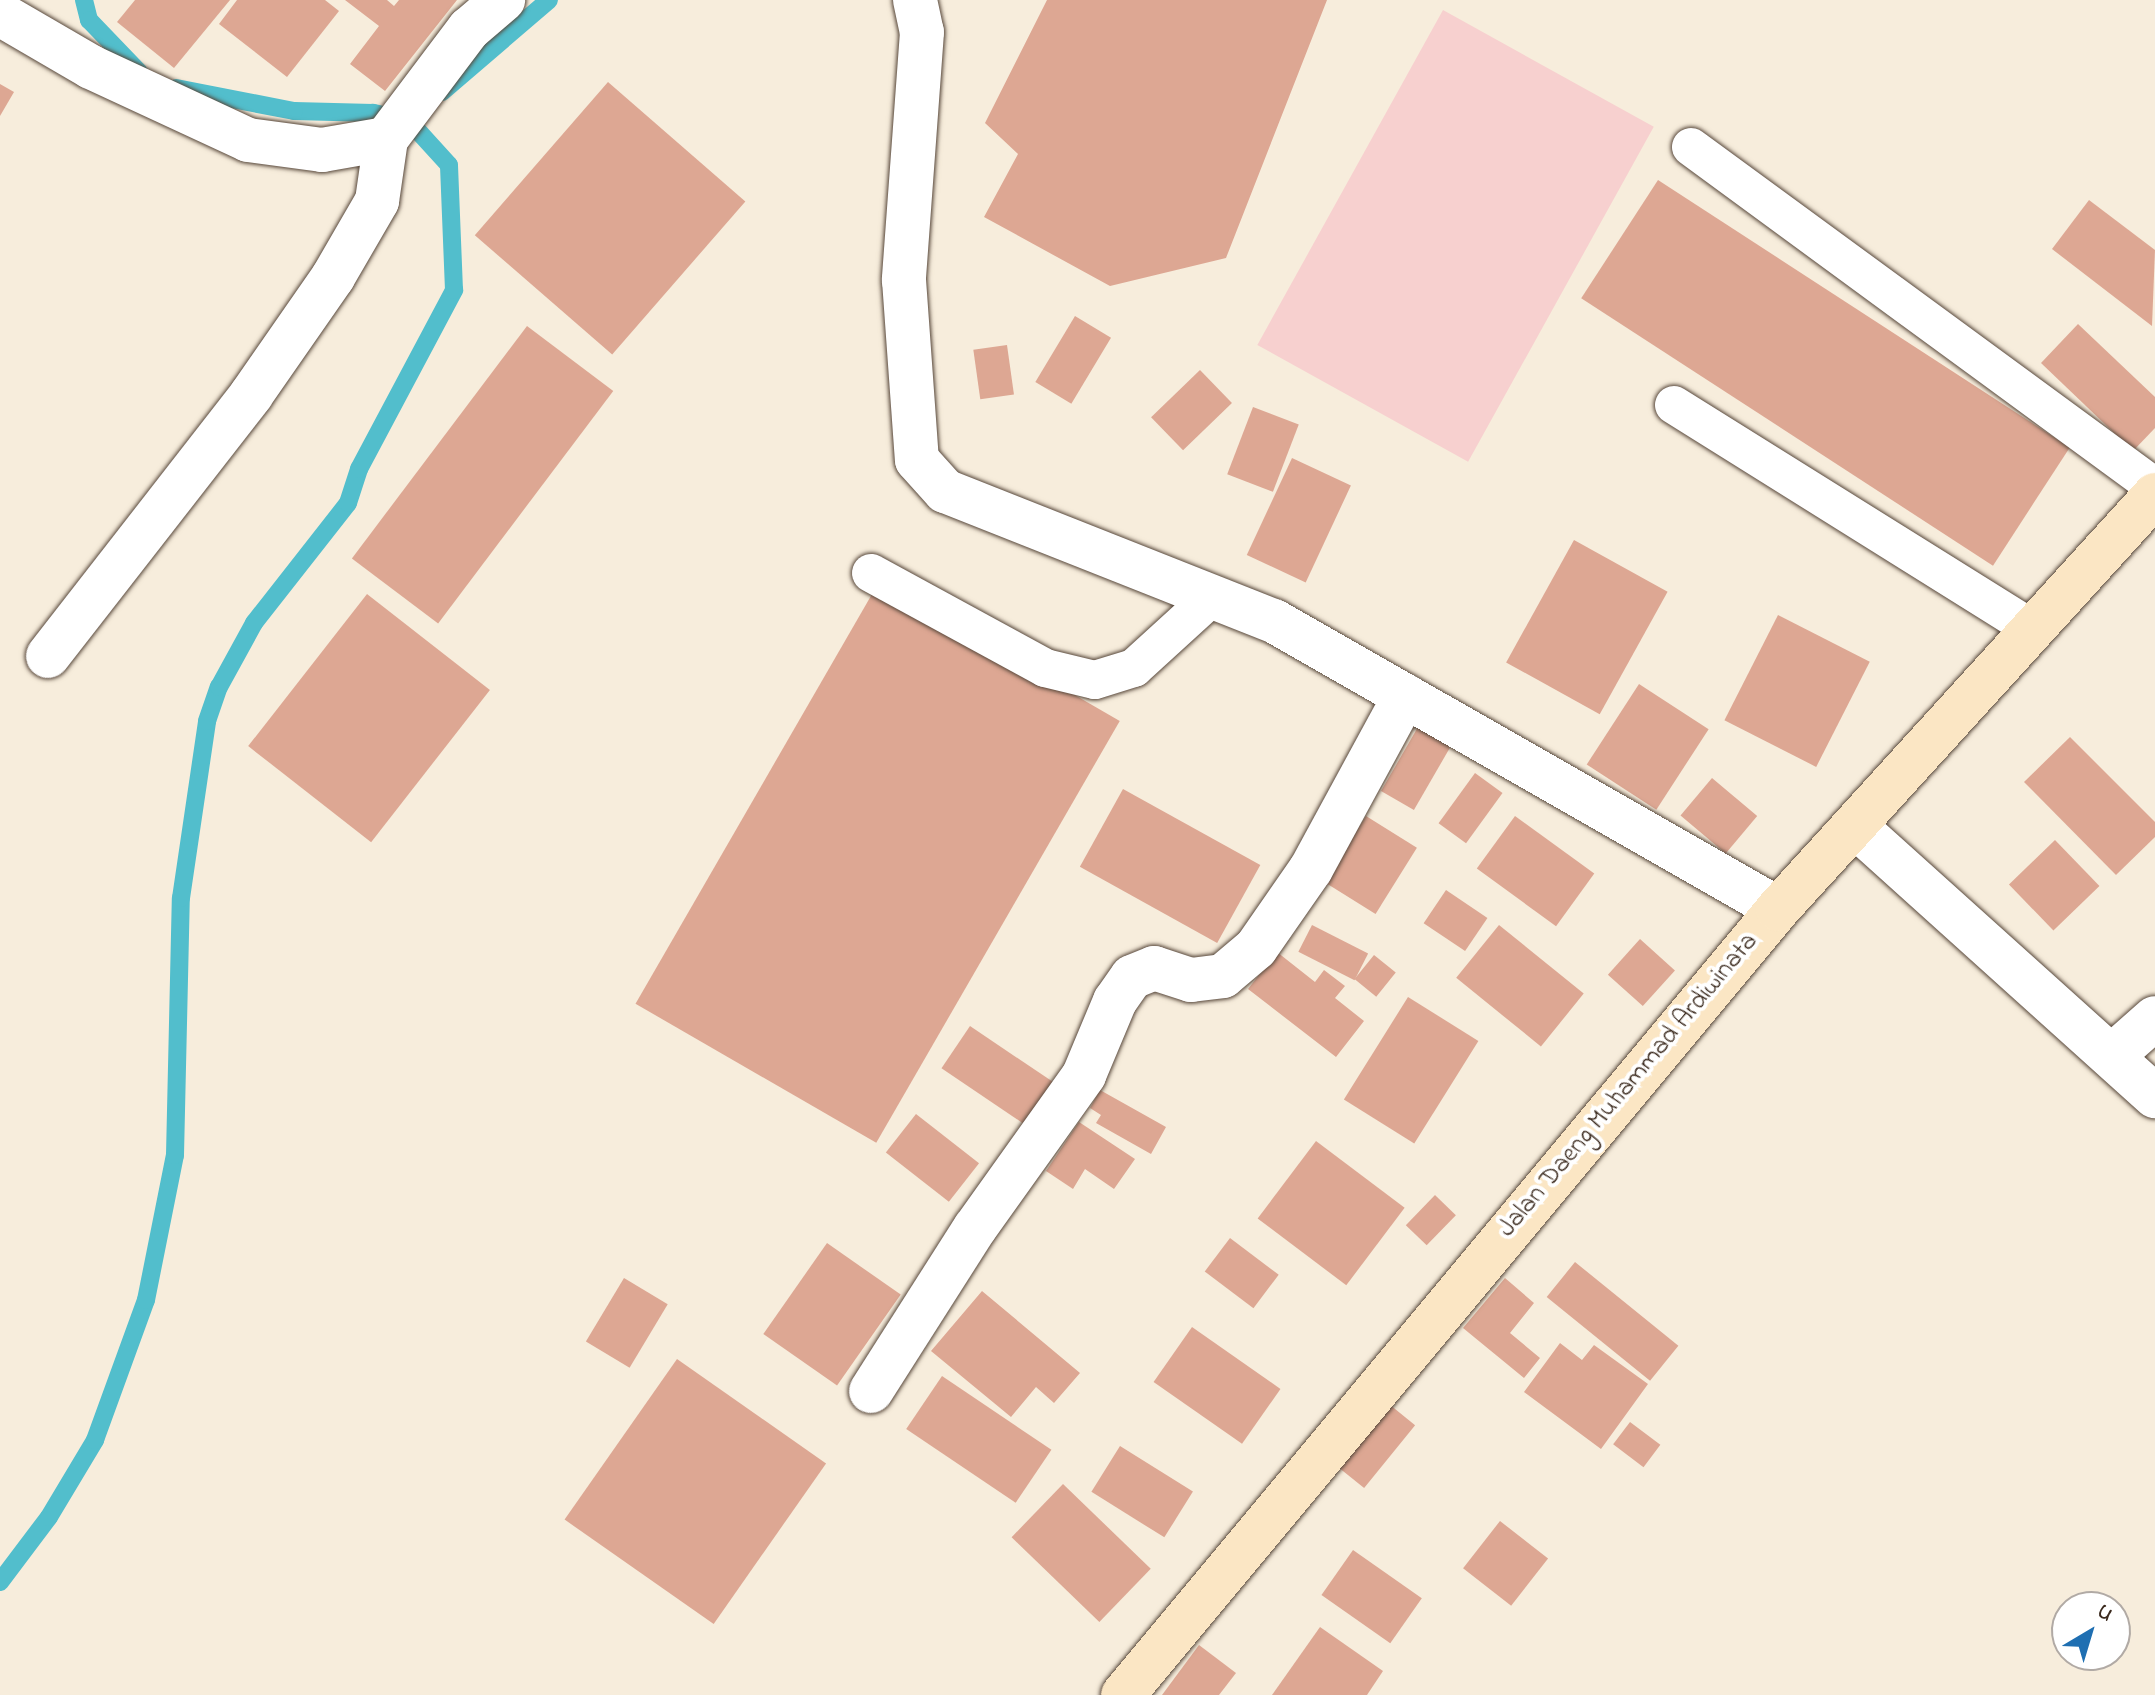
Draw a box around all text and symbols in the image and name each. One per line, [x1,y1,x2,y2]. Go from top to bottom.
street label: Jalan Daeng Muhammad Ardiwinata [1493,928,1765,1244]
north arrow [2051,1591,2131,1671]
text: U [2089,1597,2120,1631]

